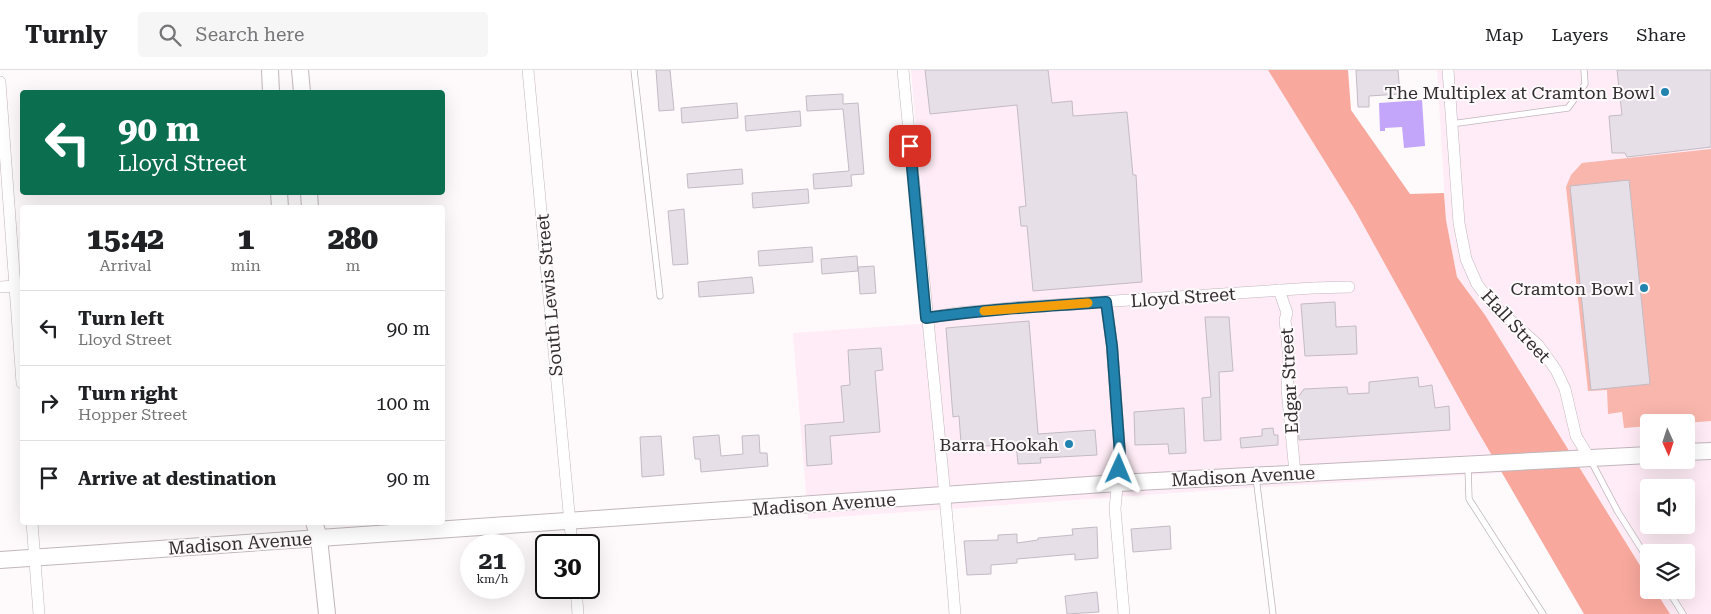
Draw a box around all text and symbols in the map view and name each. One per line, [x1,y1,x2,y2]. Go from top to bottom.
search box [138,12,488,57]
text: Turnly [25,21,108,49]
icon: search [156,21,184,49]
text: Search here [196,23,304,46]
text: Map [1485,24,1524,45]
text: Layers [1552,24,1608,45]
text: Share [1636,24,1686,45]
place label: The Multiplex at Cramton Bowl [1384,82,1655,103]
marker: The Multiplex at Cramton Bowl [1659,86,1671,98]
text: 90 m [118,109,200,150]
icon: left [35,110,100,175]
pin [889,125,931,167]
icon: arrive [896,132,924,160]
text: Lloyd Street [118,151,247,176]
street label: South Lewis Street [531,213,567,377]
text: 15:42 [87,221,164,256]
text: 1 [237,221,254,256]
text: 280 [328,221,378,256]
text: Arrival [99,256,151,275]
text: min [231,256,261,275]
text: m [346,256,360,275]
place label: Cramton Bowl [1511,278,1634,299]
marker: Cramton Bowl [1638,282,1650,294]
street label: Lloyd Street [1130,283,1237,311]
street label: Hall Street [1477,285,1555,367]
text: Turn left [78,307,164,330]
icon: left [35,314,63,342]
text: 90 m [387,317,430,340]
street label: Edgar Street [1276,327,1302,435]
text: Lloyd Street [78,330,172,349]
text: Turn right [78,382,178,405]
icon: right [35,389,63,417]
text: 100 m [376,392,430,415]
text: Hopper Street [78,405,187,424]
north arrow [1640,414,1695,469]
map controls [1640,414,1695,599]
place label: Barra Hookah [939,434,1059,455]
marker: Barra Hookah [1063,438,1075,450]
position arrow [1092,442,1144,494]
street label: Madison Avenue [1170,462,1316,490]
icon: arrive [35,464,63,492]
text: Arrive at destination [78,467,276,490]
text: 90 m [387,467,430,490]
button: sound [1640,479,1695,534]
street label: Madison Avenue [751,488,897,520]
street label: Madison Avenue [167,527,313,559]
speed limit sign: 30 [535,534,600,599]
button: layers [1640,544,1695,599]
text: 21 [478,546,507,575]
text: km/h [476,572,509,586]

